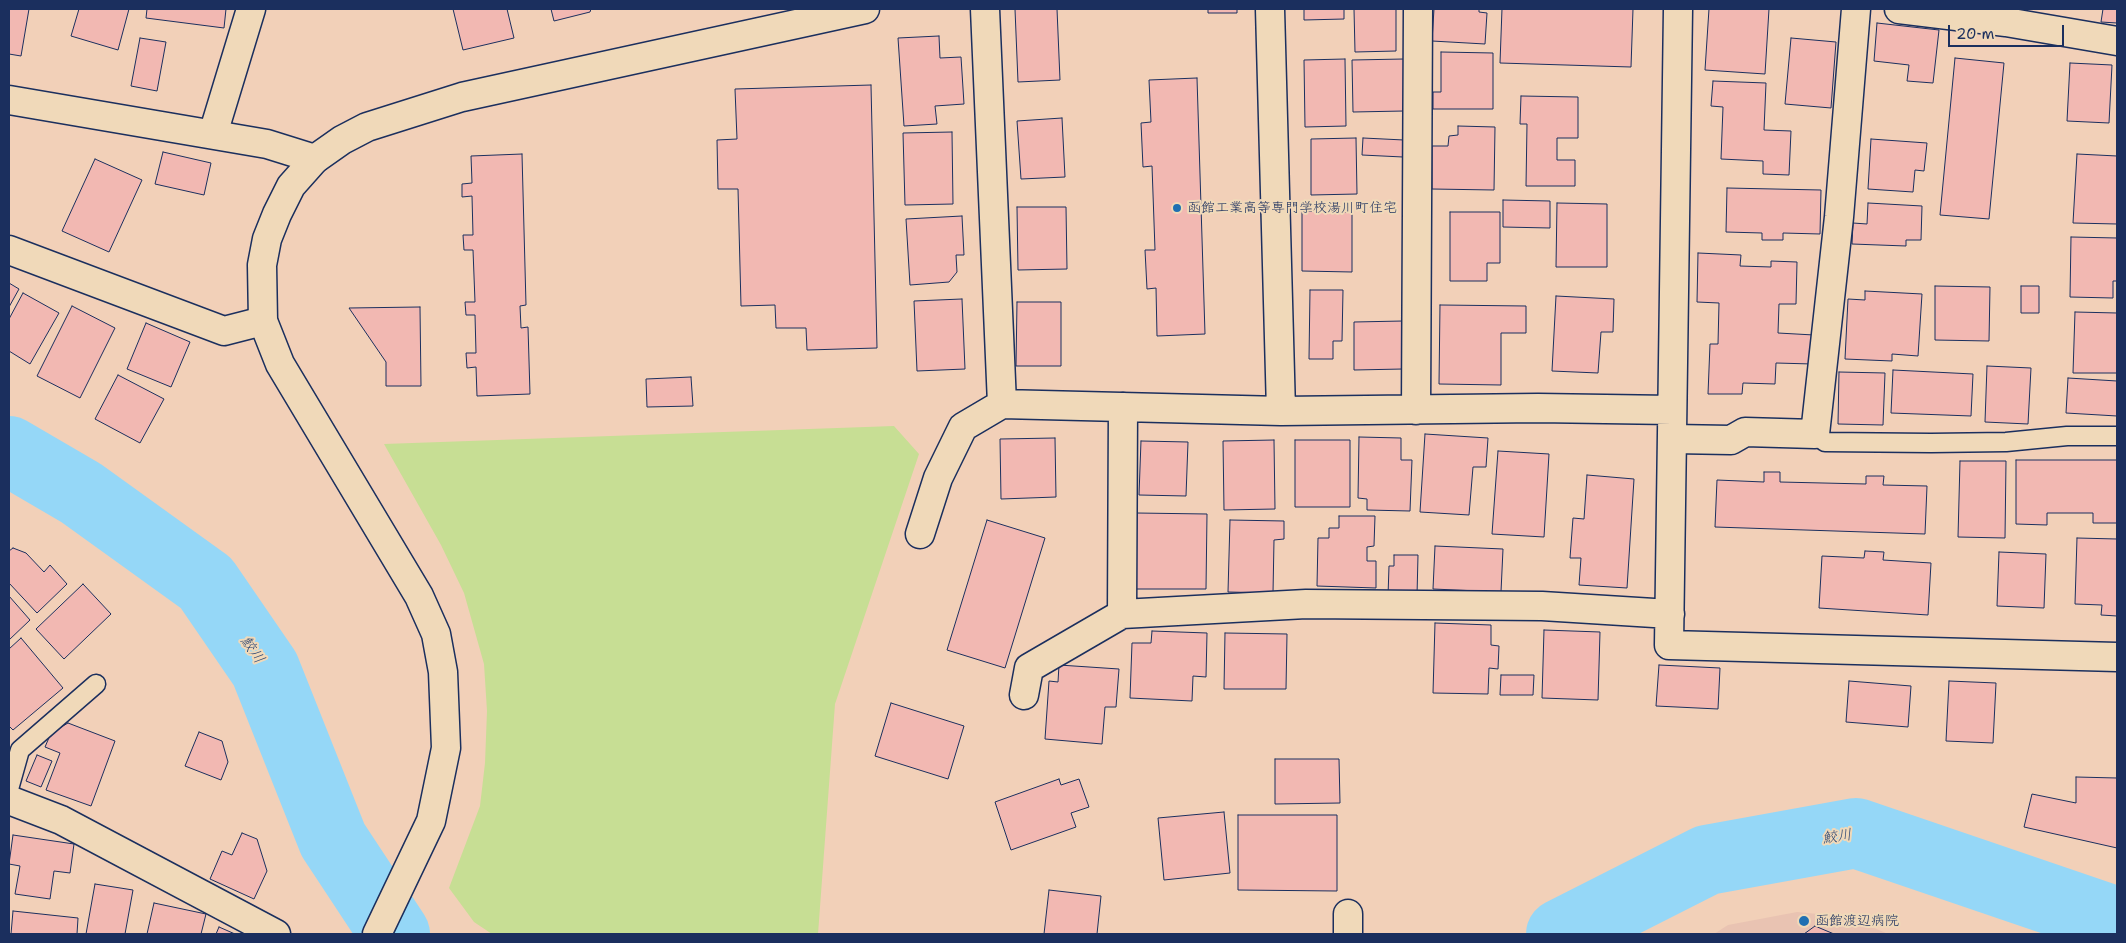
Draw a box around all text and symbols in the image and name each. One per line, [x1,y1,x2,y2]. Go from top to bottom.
scale bar [1951,15,2067,47]
text: 20 m [1956,24,1995,44]
place label: 函館工業高等専門学校湯川町住宅 [1187,200,1397,216]
marker: 函館工業高等専門学校湯川町住宅 [1171,202,1183,214]
water label: 鮫川 [236,633,268,667]
water label: 鮫川 [1821,826,1853,848]
place label: 函館渡辺病院 [1815,913,1899,929]
marker: 函館渡辺病院 [1797,914,1811,928]

